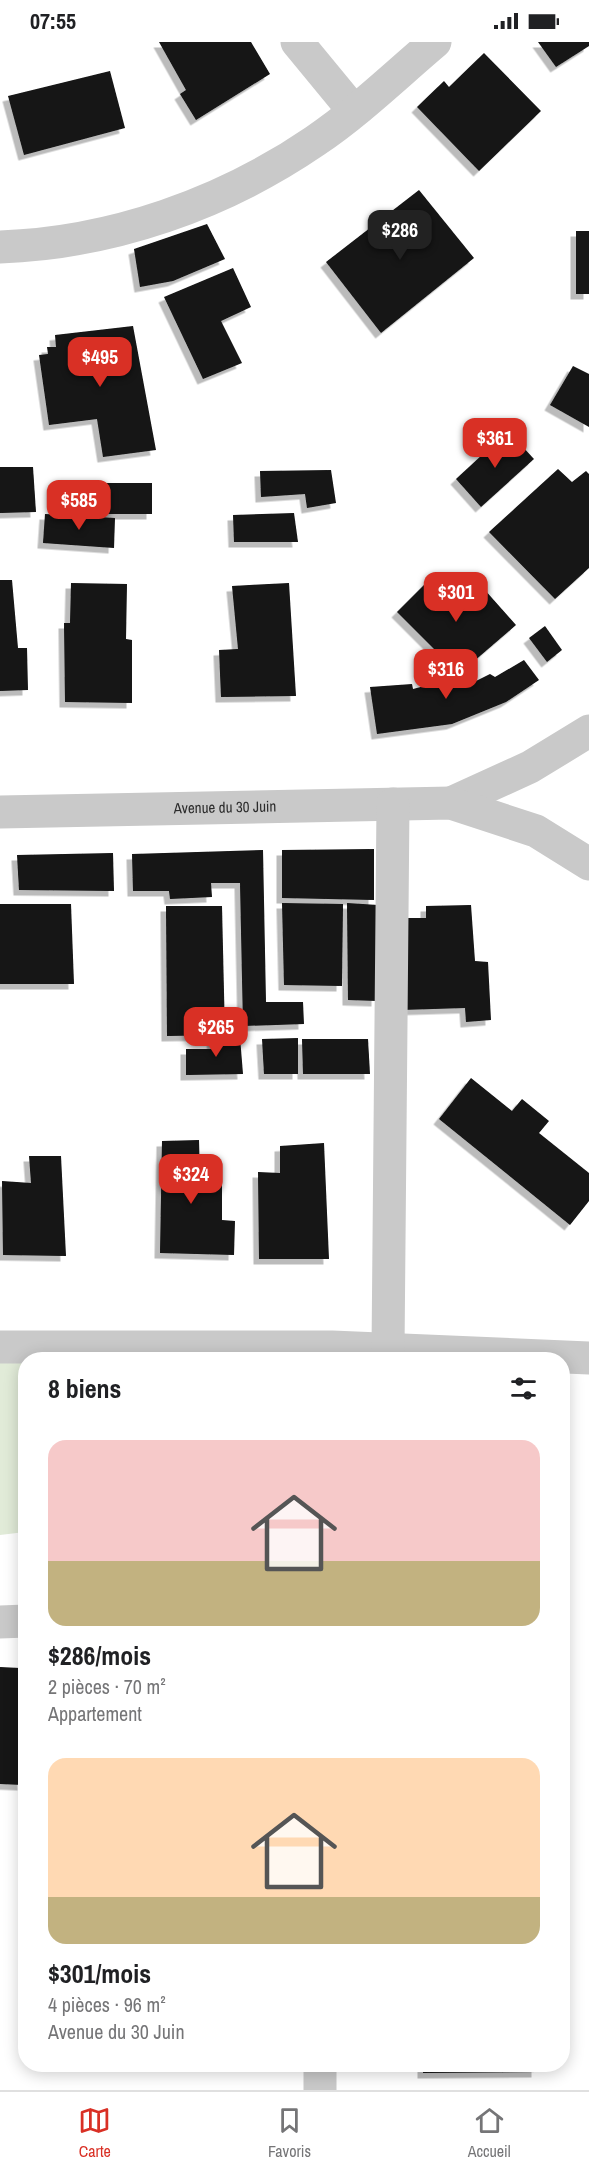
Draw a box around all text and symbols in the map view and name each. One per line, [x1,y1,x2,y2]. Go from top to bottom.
text: 07:55 [30,6,76,36]
pin: $286 [364,210,436,261]
text: $286 [382,216,418,243]
pin: $495 [64,337,136,388]
text: $495 [82,343,118,370]
pin: $361 [459,418,531,469]
text: $361 [477,424,513,451]
pin: $585 [43,480,115,531]
text: $585 [61,486,97,513]
pin: $301 [420,572,492,623]
text: $301 [438,578,474,605]
pin: $316 [410,649,482,700]
text: $316 [428,655,464,682]
street label: Avenue du 30 Juin [173,795,276,819]
pin: $265 [180,1007,252,1058]
text: $265 [198,1013,234,1040]
pin: $324 [155,1154,227,1205]
text: $324 [173,1160,209,1187]
text: 8 biens [48,1371,121,1406]
icon: filters [507,1372,540,1405]
icon: home [240,1479,348,1587]
text: $286/mois [48,1638,151,1673]
text: 2 pièces · 70 m² [48,1673,166,1700]
text: Appartement [48,1700,142,1727]
icon: home [240,1797,348,1905]
text: $301/mois [48,1956,151,1991]
text: 4 pièces · 96 m² [48,1991,166,2018]
text: Avenue du 30 Juin [48,2018,185,2045]
tab: Carte [78,2104,111,2162]
tab: Favoris [268,2104,311,2162]
tab: Accueil [468,2104,511,2162]

